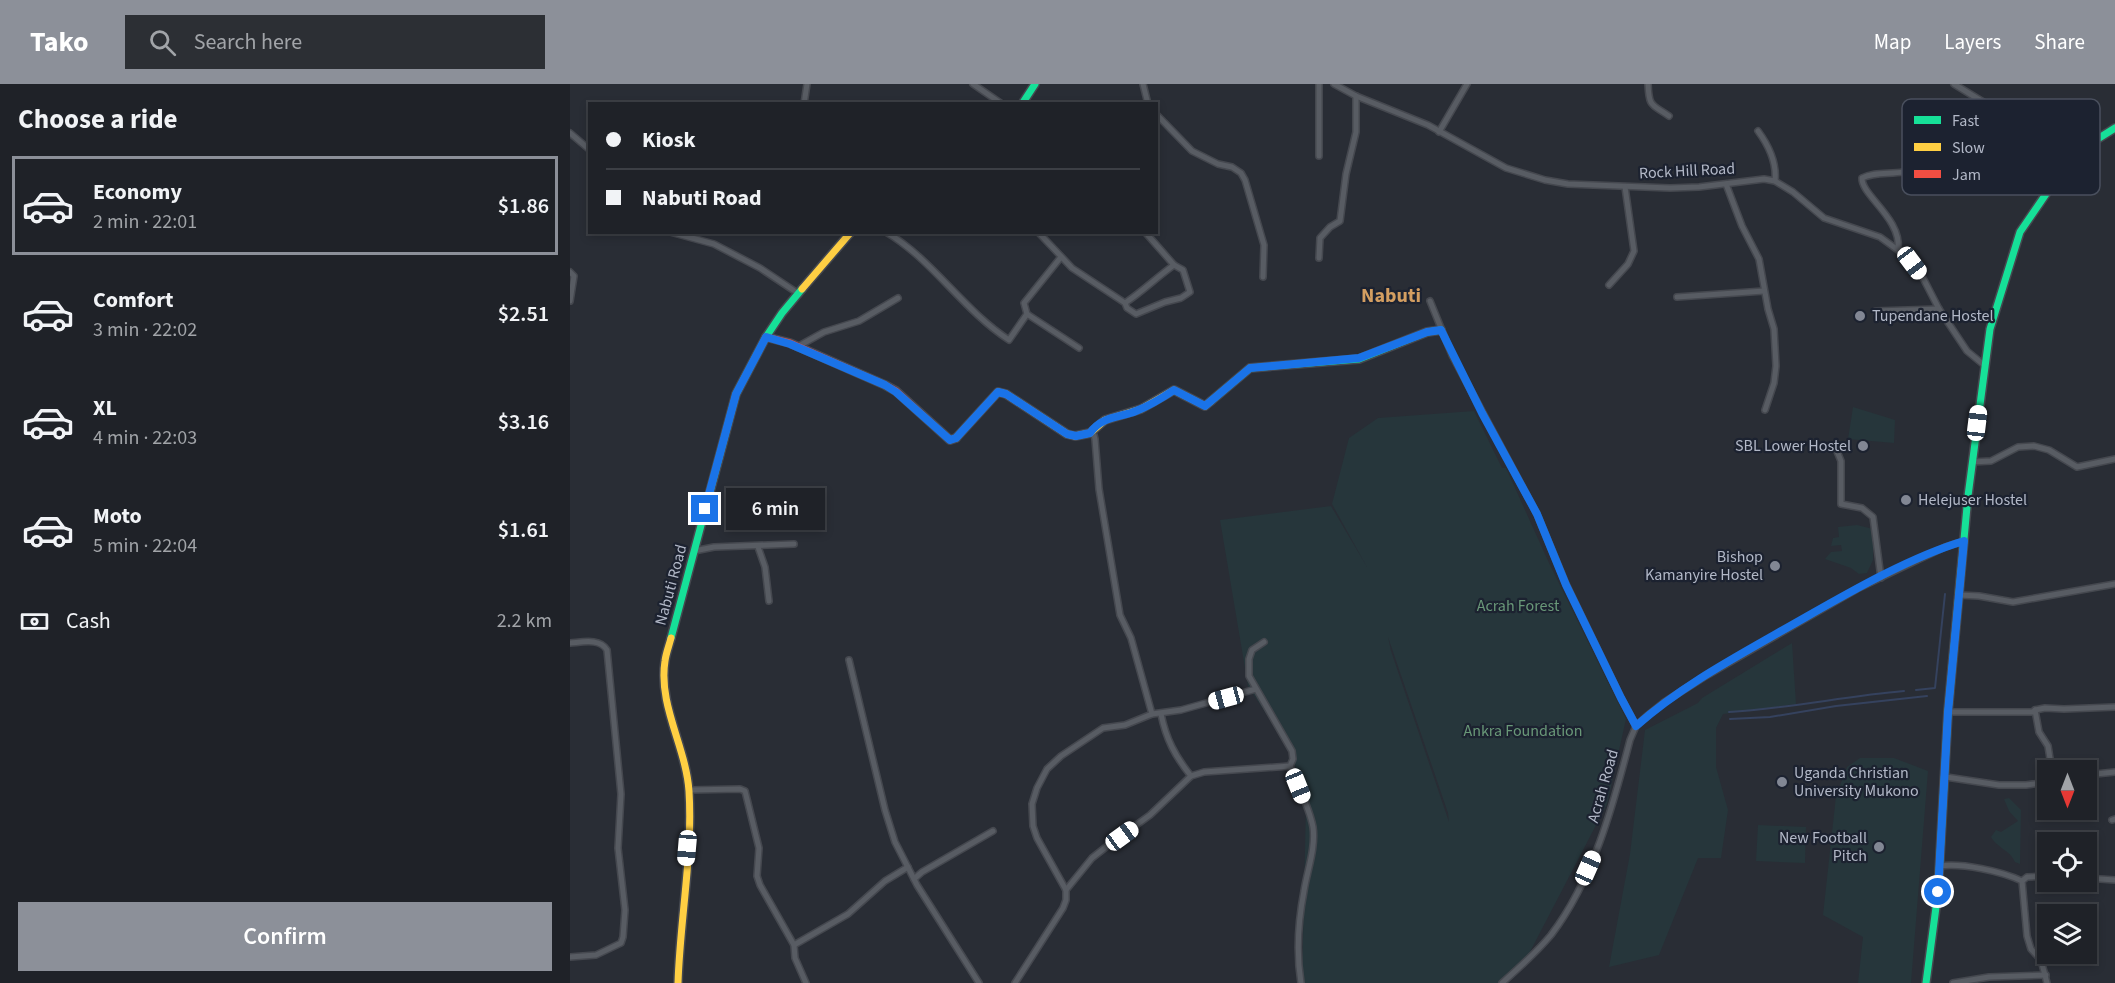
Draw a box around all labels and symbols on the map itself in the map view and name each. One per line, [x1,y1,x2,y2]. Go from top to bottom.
legend [1902,99,2100,195]
text: Fast [1952,110,1980,132]
text: Slow [1952,137,1985,159]
street label: Rock Hill Road [1638,158,1736,184]
text: Jam [1952,164,1981,186]
car [1894,243,1930,283]
district label: Nabuti [1361,282,1421,310]
place label: Tupendane Hostel [1872,305,1994,327]
marker: Tupendane Hostel [1853,309,1867,323]
car [1966,404,1988,442]
place label: SBL Lower Hostel [1735,435,1851,457]
marker: SBL Lower Hostel [1856,439,1870,453]
callout: 6 min [726,488,825,530]
place label: Helejuser Hostel [1918,489,2027,511]
marker: Helejuser Hostel [1899,493,1913,507]
route end [691,495,718,522]
street label: Nabuti Road [650,542,692,628]
place label: Bishop Kamanyire Hostel [1645,546,1763,586]
marker: Bishop Kamanyire Hostel [1768,559,1782,573]
park label: Acrah Forest [1477,595,1560,617]
car [1206,685,1246,711]
park label: Ankra Foundation [1463,720,1583,742]
street label: Acrah Road [1582,747,1624,825]
north arrow [2037,760,2097,820]
place label: Uganda Christian University Mukono [1794,762,1919,802]
car [1283,766,1313,806]
marker: Uganda Christian University Mukono [1775,775,1789,789]
car [1102,818,1142,854]
place label: New Football Pitch [1779,827,1867,867]
car [676,829,698,867]
marker: New Football Pitch [1872,840,1886,854]
car [1572,848,1604,888]
route start [1924,878,1951,905]

